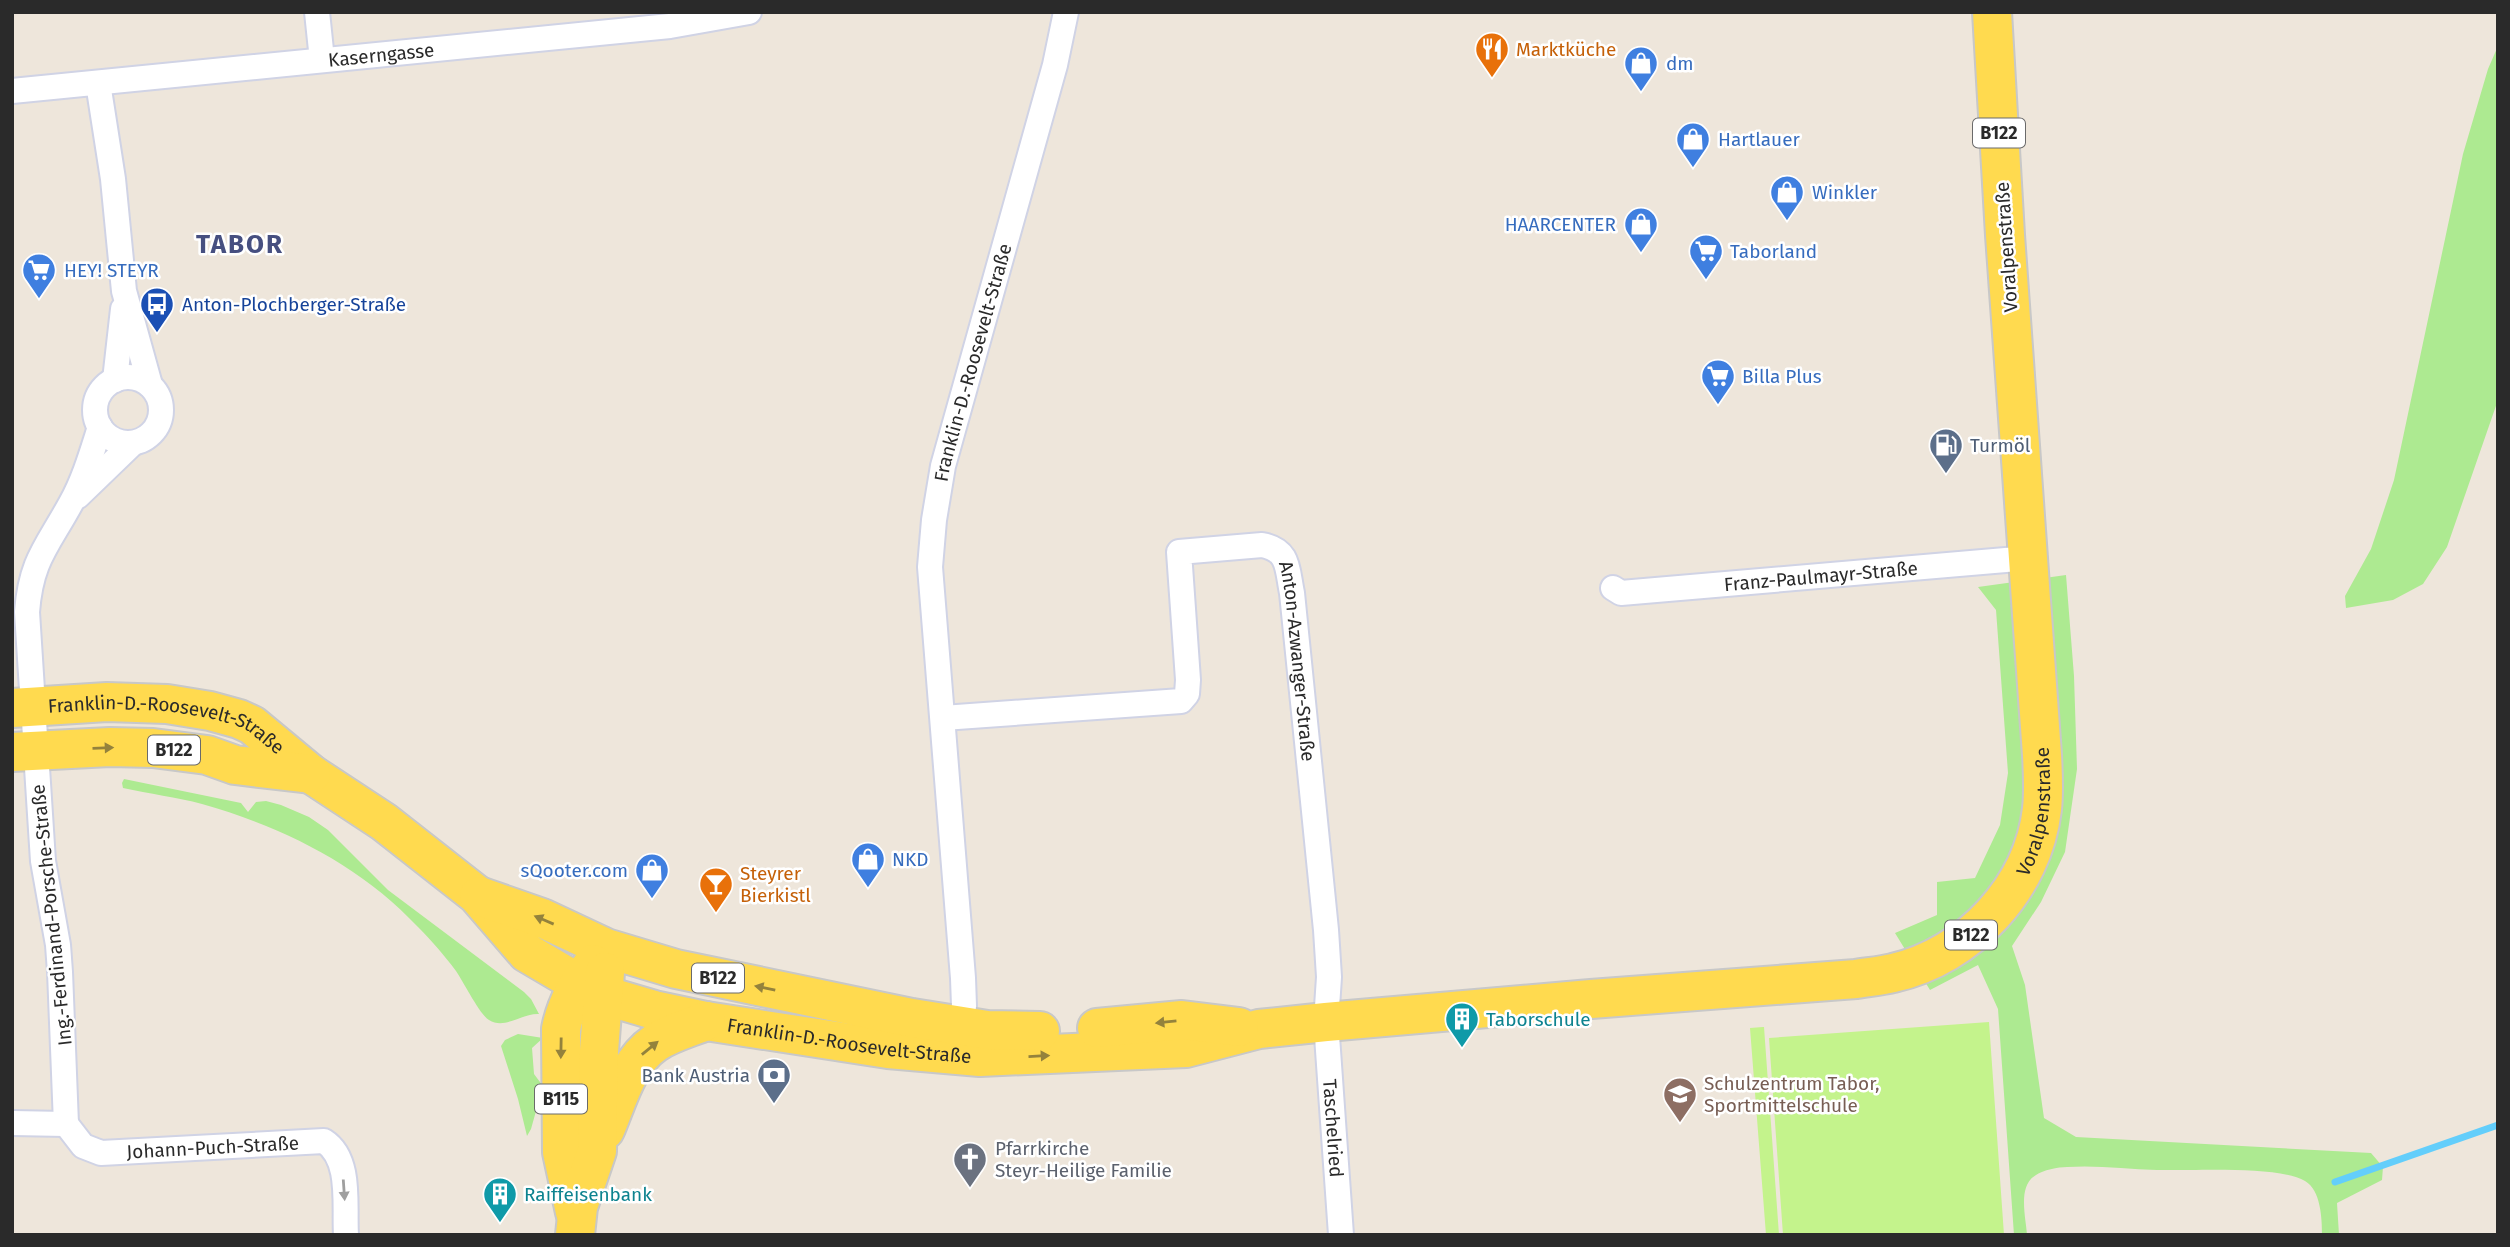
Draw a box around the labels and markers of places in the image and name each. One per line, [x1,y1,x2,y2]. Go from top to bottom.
restaurant icon: Marktküche [1473,30,1511,79]
place label: Marktküche [1516,38,1616,61]
shop icon: dm [1622,44,1660,93]
place label: dm [1666,52,1694,75]
shop icon: Hartlauer [1674,120,1712,169]
place label: Hartlauer [1718,128,1800,151]
shop icon: Winkler [1768,173,1806,222]
place label: Winkler [1812,181,1878,204]
shop icon: HAARCENTER [1622,205,1660,254]
place label: HAARCENTER [1505,213,1616,236]
supermarket icon: Taborland [1687,232,1725,281]
place label: Taborland [1730,240,1817,263]
supermarket icon: HEY! STEYR [20,251,58,300]
place label: HEY! STEYR [64,259,159,282]
bus stop icon: Anton-Plochberger-Straße [138,285,176,334]
place label: Anton-Plochberger-Straße [182,293,406,316]
supermarket icon: Billa Plus [1699,357,1737,406]
place label: Billa Plus [1742,365,1822,388]
fuel station icon: Turmöl [1927,426,1965,475]
place label: Turmöl [1970,434,2031,457]
shop icon: NKD [849,840,887,889]
place label: NKD [892,848,928,871]
shop icon: sQooter.com [633,851,671,900]
place label: sQooter.com [521,859,628,882]
place label: Steyrer Bierkistl [740,862,811,907]
bar icon: Steyrer Bierkistl [697,865,735,914]
building icon: Taborschule [1443,1000,1481,1049]
place label: Taborschule [1486,1008,1591,1031]
bank icon: Bank Austria [755,1056,793,1105]
place label: Bank Austria [642,1064,750,1087]
place label: Schulzentrum Tabor, Sportmittelschule [1704,1072,1880,1117]
school or university icon: Schulzentrum Tabor, Sportmittelschule [1661,1075,1699,1124]
place label: Pfarrkirche Steyr-Heilige Familie [995,1137,1172,1182]
church icon: Pfarrkirche Steyr-Heilige Familie [951,1140,989,1189]
building icon: Raiffeisenbank [481,1175,519,1224]
place label: Raiffeisenbank [524,1183,652,1206]

